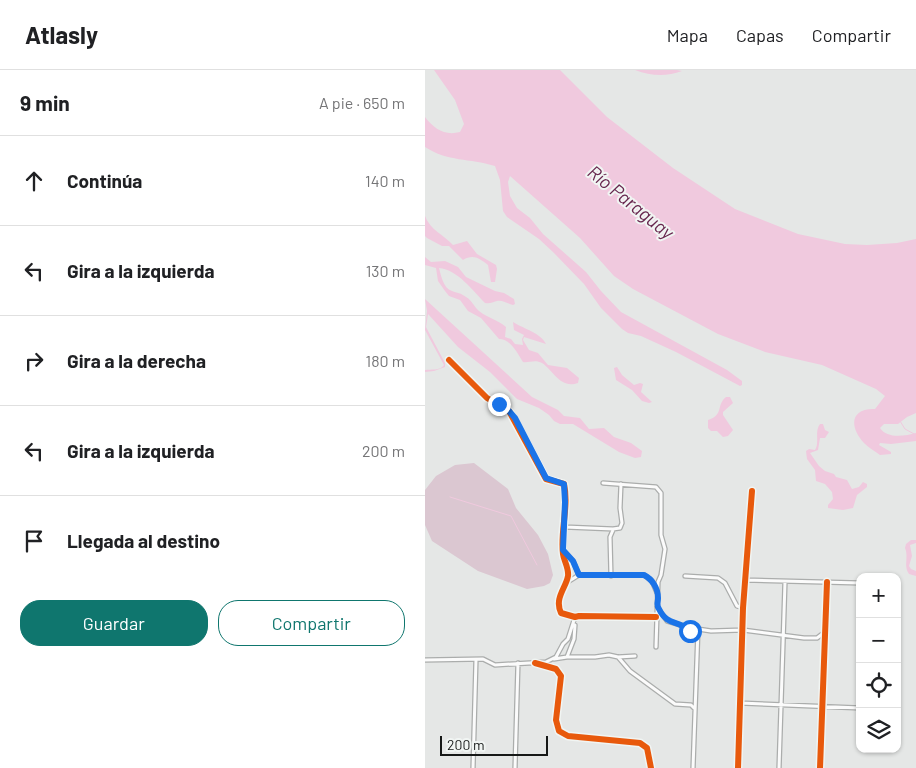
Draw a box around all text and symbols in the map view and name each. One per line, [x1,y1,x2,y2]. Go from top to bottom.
text: Atlasly [25,20,98,49]
text: Mapa [667,24,708,46]
text: Capas [736,24,784,46]
text: Compartir [812,24,891,46]
text: 9 min [20,90,70,115]
text: A pie · 650 m [319,93,405,112]
water label: Río Paraguay [583,160,680,244]
icon: ahead [20,167,48,195]
text: Continúa [67,169,142,192]
text: 140 m [365,171,405,190]
icon: left [20,257,48,285]
text: Gira a la izquierda [67,259,215,282]
text: 130 m [366,261,405,280]
icon: right [20,347,48,375]
text: Gira a la derecha [67,349,206,372]
text: 180 m [366,351,405,370]
route end [488,393,511,416]
icon: left [20,437,48,465]
text: Gira a la izquierda [67,439,215,462]
text: 200 m [362,441,405,460]
icon: arrive [20,527,48,555]
text: Llegada al destino [67,529,220,552]
map controls [856,573,901,753]
button: + [856,573,901,618]
button: Guardar [20,600,208,646]
button: Compartir [218,600,405,646]
button: − [856,618,901,663]
route start [679,620,702,643]
button: locate [856,663,901,708]
button: layers [856,708,901,753]
scale bar [440,733,547,756]
text: 200 m [447,736,485,753]

